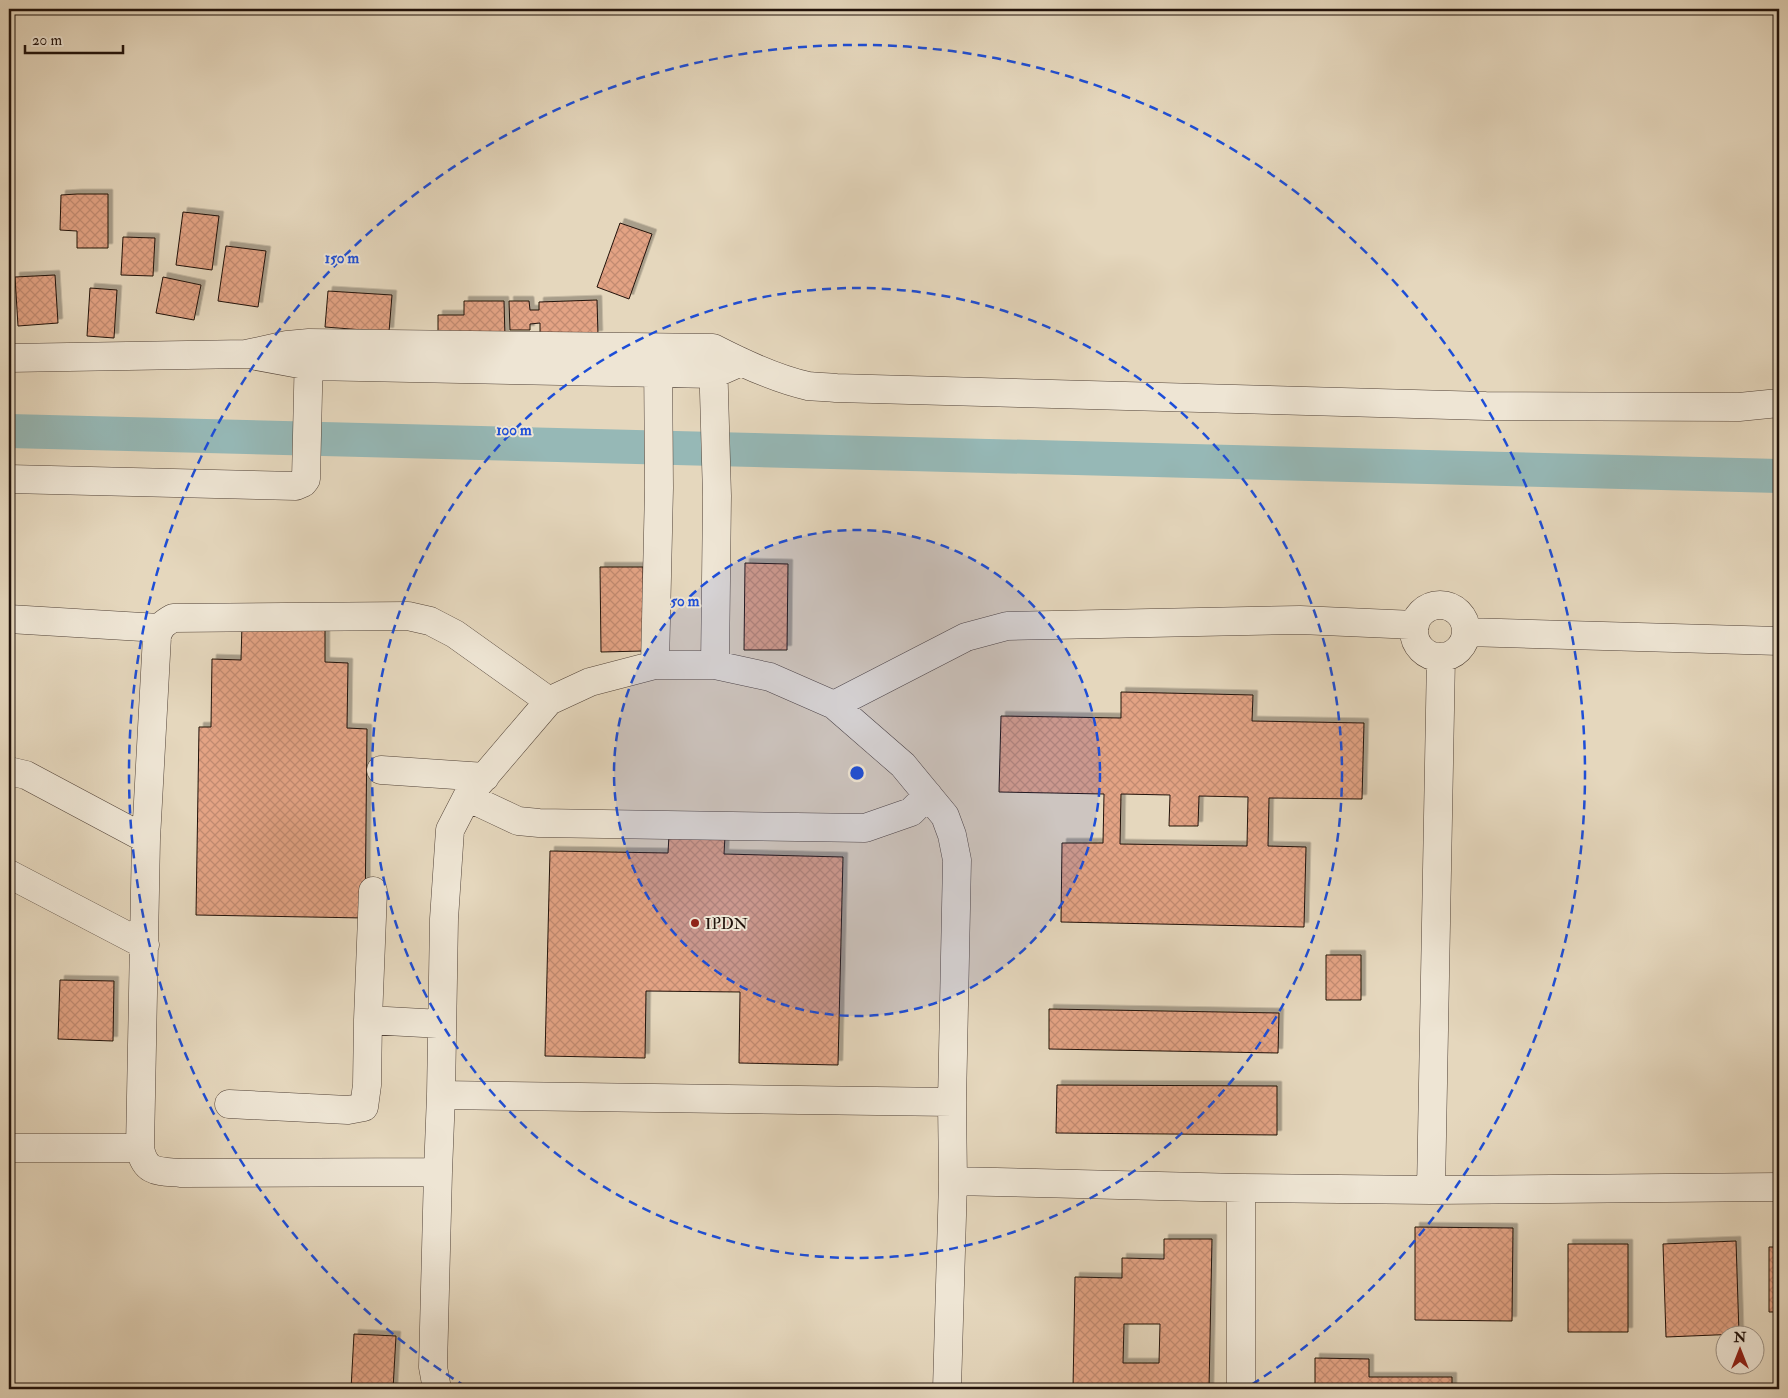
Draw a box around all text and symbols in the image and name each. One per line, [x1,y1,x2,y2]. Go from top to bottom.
scale bar [25,22,122,54]
text: 20 m [32,31,62,50]
text: 150 m [325,249,359,268]
text: 100 m [496,421,532,440]
text: 50 m [671,592,700,611]
centre of rings [848,764,866,782]
place label: IPDN [705,914,749,934]
marker: IPDN [689,917,701,929]
north arrow [1716,1326,1766,1376]
text: N [1733,1329,1747,1346]

